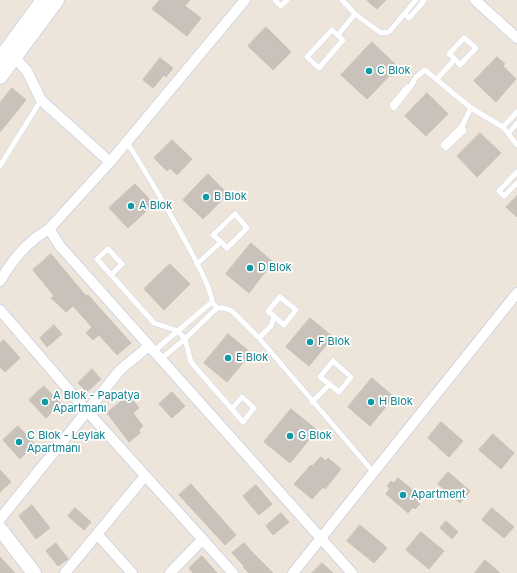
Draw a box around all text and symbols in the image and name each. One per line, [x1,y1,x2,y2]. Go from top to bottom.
place label: C Blok [377,64,411,78]
marker: C Blok [364,66,374,76]
place label: B Blok [214,190,247,204]
marker: B Blok [201,192,211,202]
place label: A Blok [139,199,172,213]
marker: A Blok [126,201,136,211]
place label: D Blok [258,261,292,275]
marker: D Blok [245,263,255,273]
place label: F Blok [318,335,350,349]
marker: F Blok [305,337,315,347]
place label: E Blok [236,351,268,365]
marker: E Blok [223,353,233,363]
place label: A Blok - Papatya Apartmanı [53,389,140,415]
place label: H Blok [379,395,413,409]
marker: A Blok - Papatya Apartmanı [40,397,50,407]
marker: H Blok [366,397,376,407]
place label: C Blok - Leylak Apartmanı [27,429,105,455]
place label: G Blok [298,429,332,443]
marker: G Blok [285,431,295,441]
marker: C Blok - Leylak Apartmanı [14,437,24,447]
place label: Apartment [411,488,466,502]
marker: Apartment [398,490,408,500]

